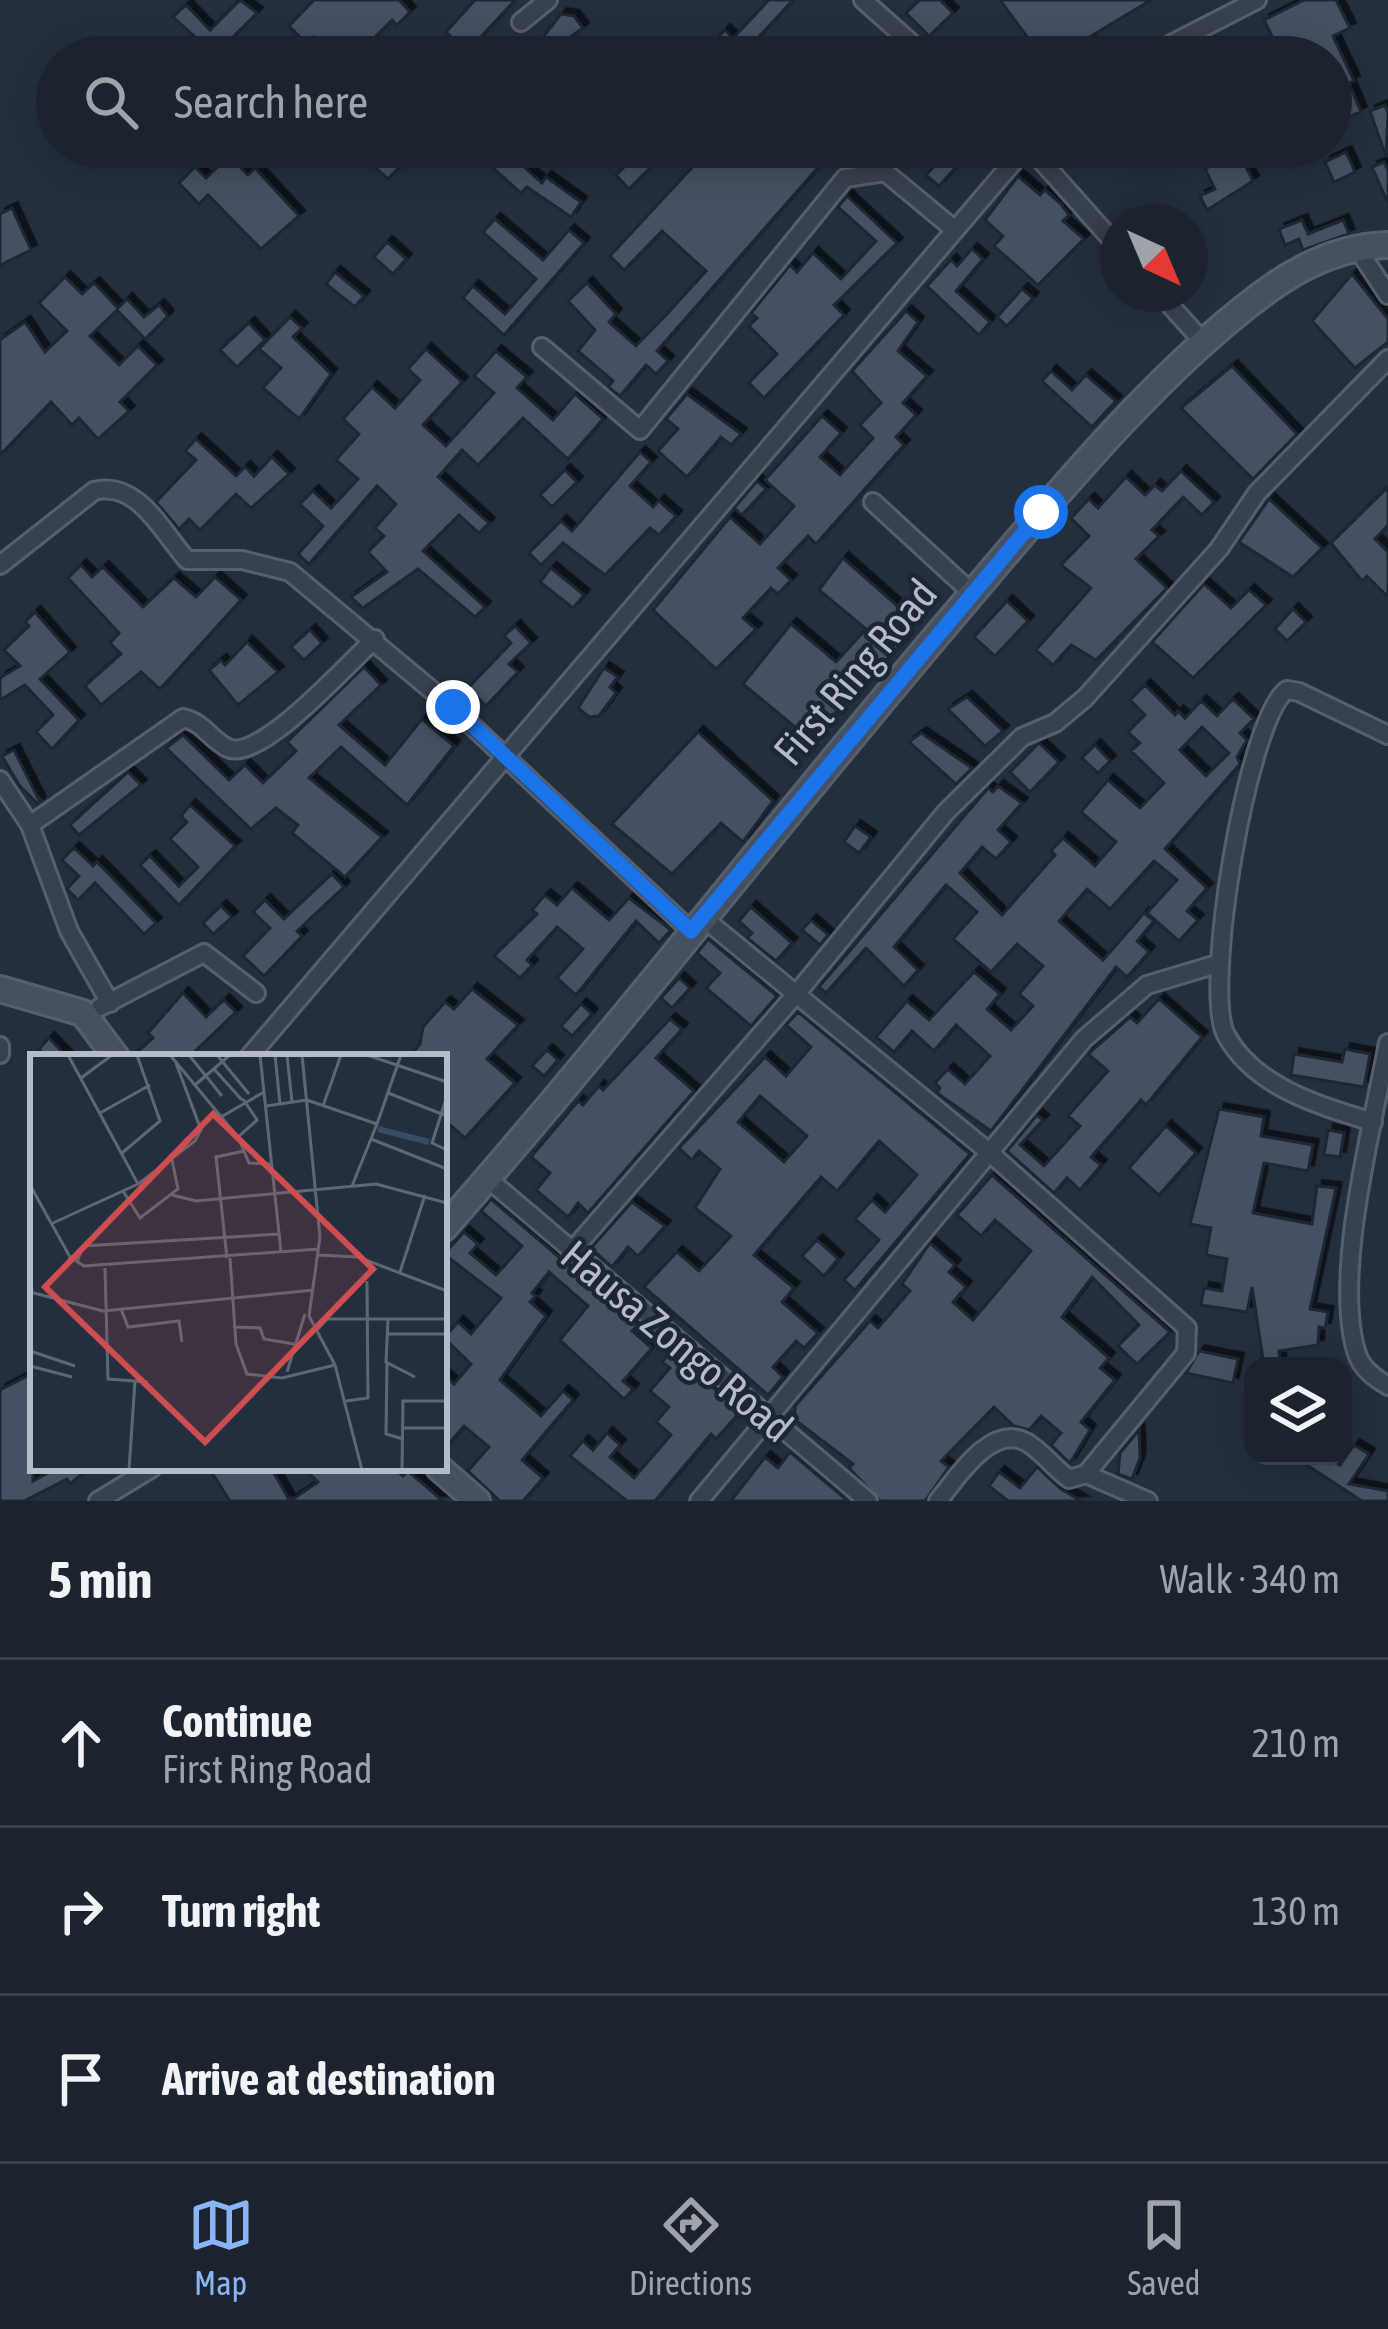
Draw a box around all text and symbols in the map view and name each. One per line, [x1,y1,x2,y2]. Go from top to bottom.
search box [36,36,1352,168]
icon: search [78,69,144,135]
text: Search here [174,76,368,128]
north arrow [1100,204,1208,312]
route start [1014,485,1068,539]
street label: First Ring Road [764,570,946,774]
route end [426,680,480,734]
inset map [30,1054,447,1471]
street label: Hausa Zongo Road [552,1231,802,1451]
map controls [1244,1357,1352,1465]
button: layers [1244,1357,1352,1465]
text: 5 min [48,1550,152,1609]
text: Walk · 340 m [1160,1557,1340,1601]
text: Continue [162,1695,313,1747]
icon: ahead [48,1710,114,1776]
text: 210 m [1252,1721,1340,1765]
text: First Ring Road [162,1747,372,1791]
icon: right [48,1878,114,1944]
text: Turn right [162,1885,320,1937]
text: 130 m [1252,1889,1340,1933]
icon: arrive [48,2046,114,2112]
text: Arrive at destination [162,2053,496,2105]
tab: Map [188,2192,254,2302]
tab: Directions [629,2192,752,2302]
tab: Saved [1127,2192,1200,2302]

